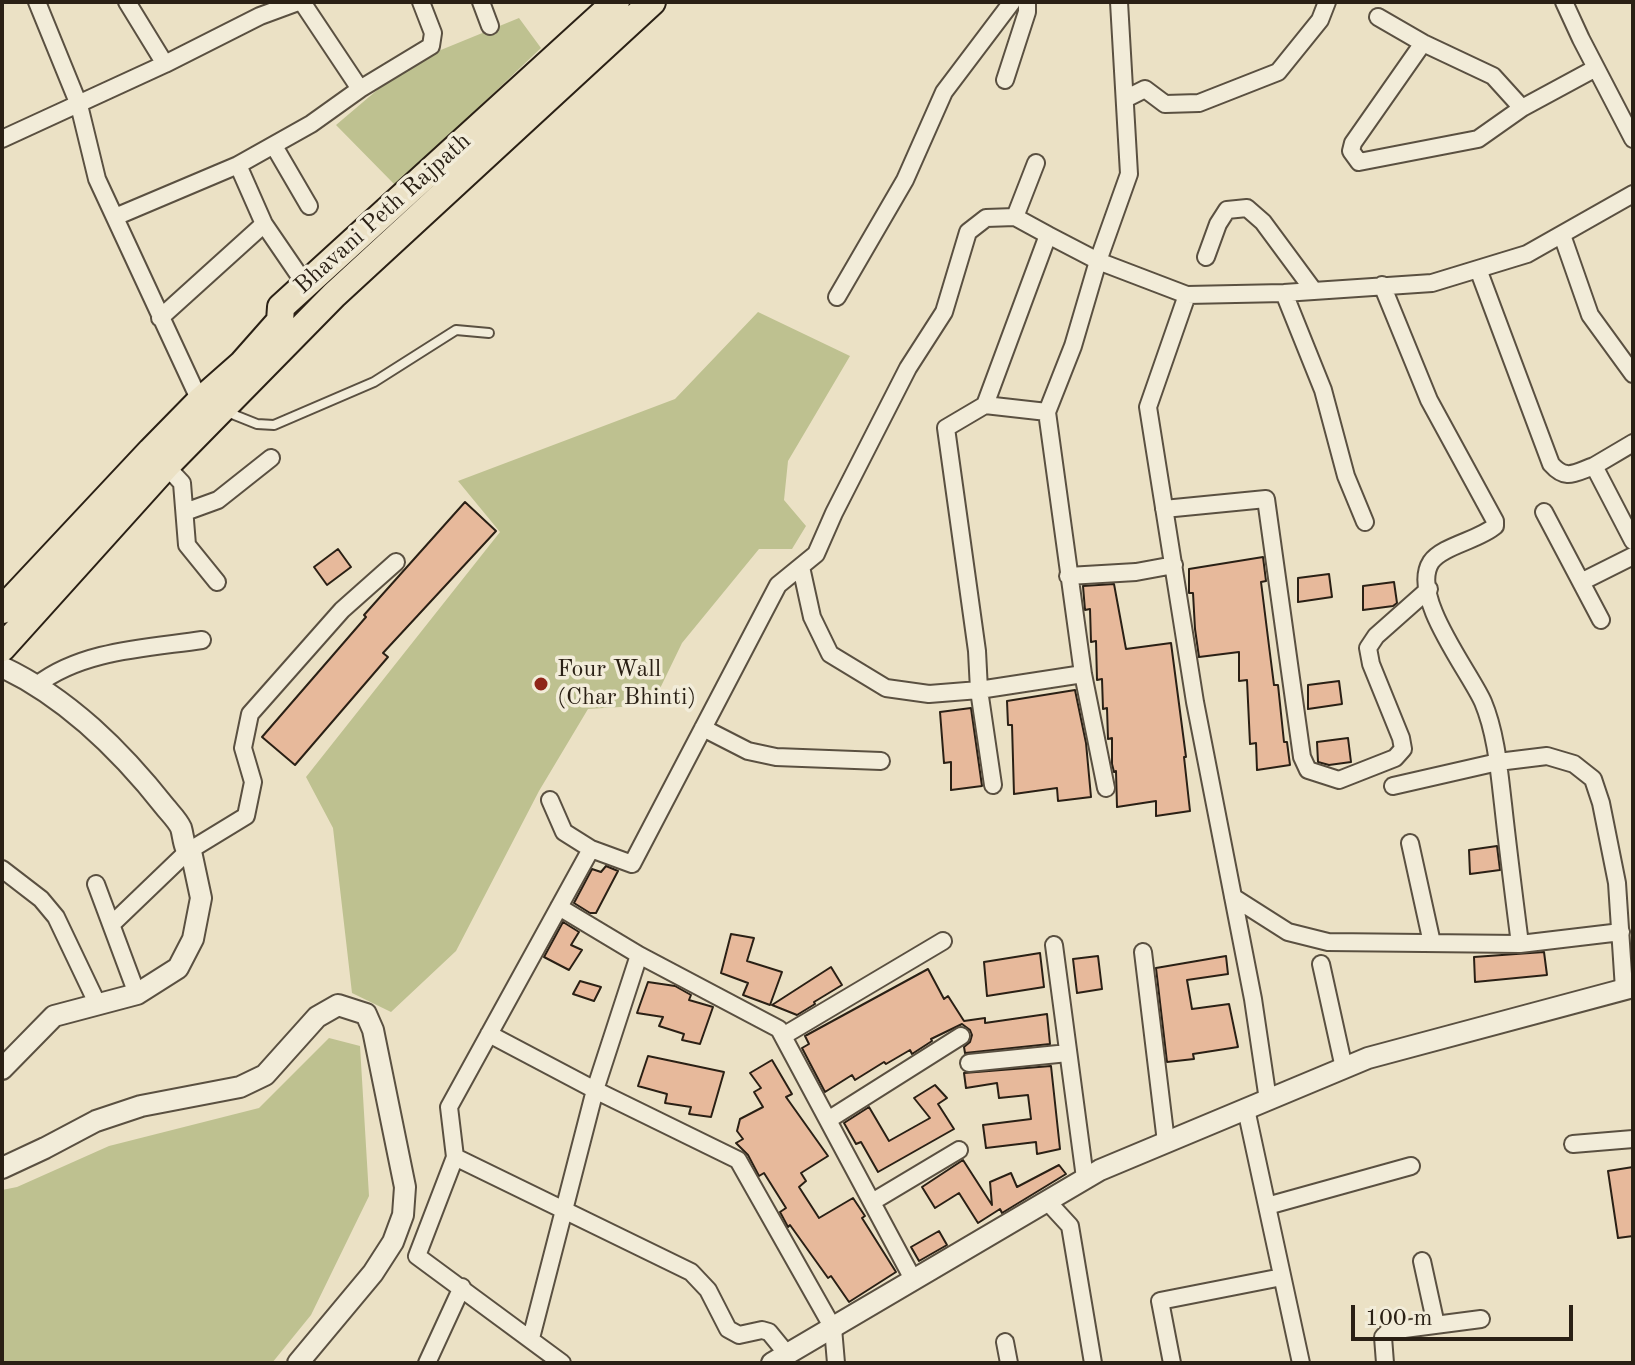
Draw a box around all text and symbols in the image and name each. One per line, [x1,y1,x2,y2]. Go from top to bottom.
street label: Bhavani Peth Rajpath [289,127,477,301]
place label: Four Wall (Char Bhinti) [557,656,696,712]
marker: Four Wall (Char Bhinti) [532,675,550,693]
scale bar [1355,1289,1577,1339]
text: 100 m [1365,1307,1433,1331]

